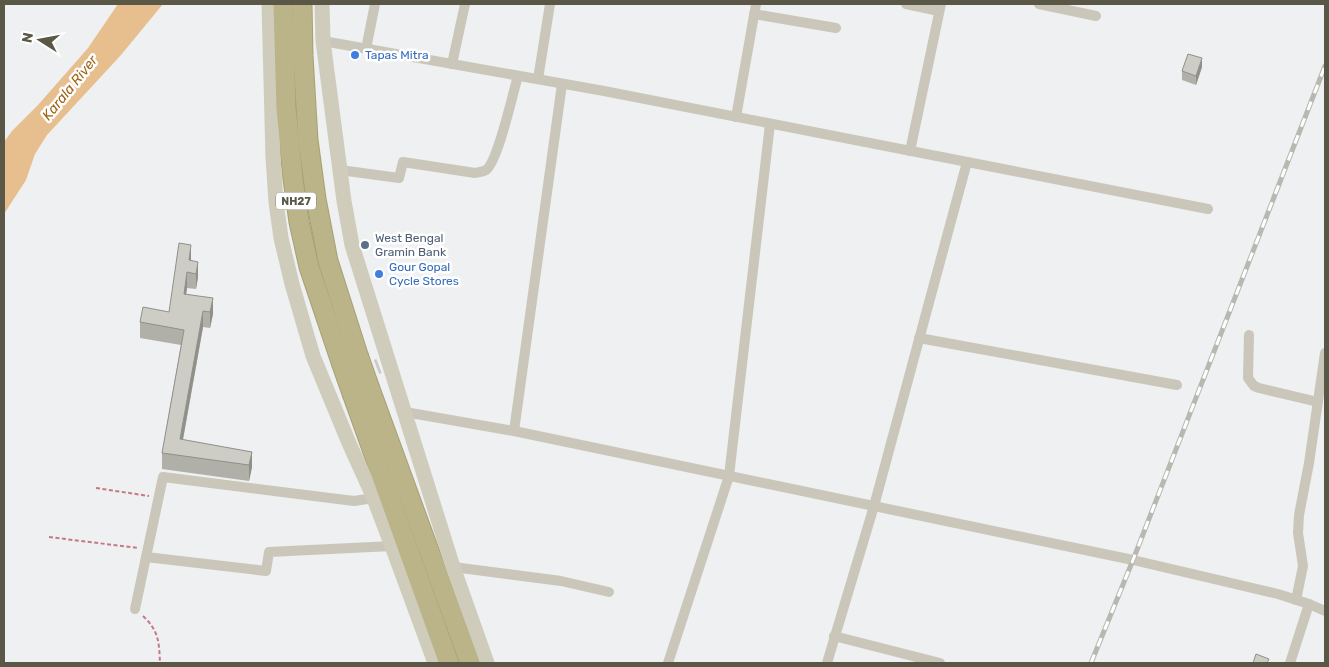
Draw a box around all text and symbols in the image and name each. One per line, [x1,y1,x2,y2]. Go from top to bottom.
north arrow [15,15,65,65]
text: N [18,31,37,44]
place label: Tapas Mitra [365,48,429,62]
marker: Tapas Mitra [349,49,361,61]
water label: Karala River [39,52,102,124]
road number: NH27 [276,192,316,210]
place label: West Bengal Gramin Bank [375,231,447,259]
marker: West Bengal Gramin Bank [359,239,371,251]
place label: Gour Gopal Cycle Stores [389,260,459,288]
marker: Gour Gopal Cycle Stores [373,268,385,280]

